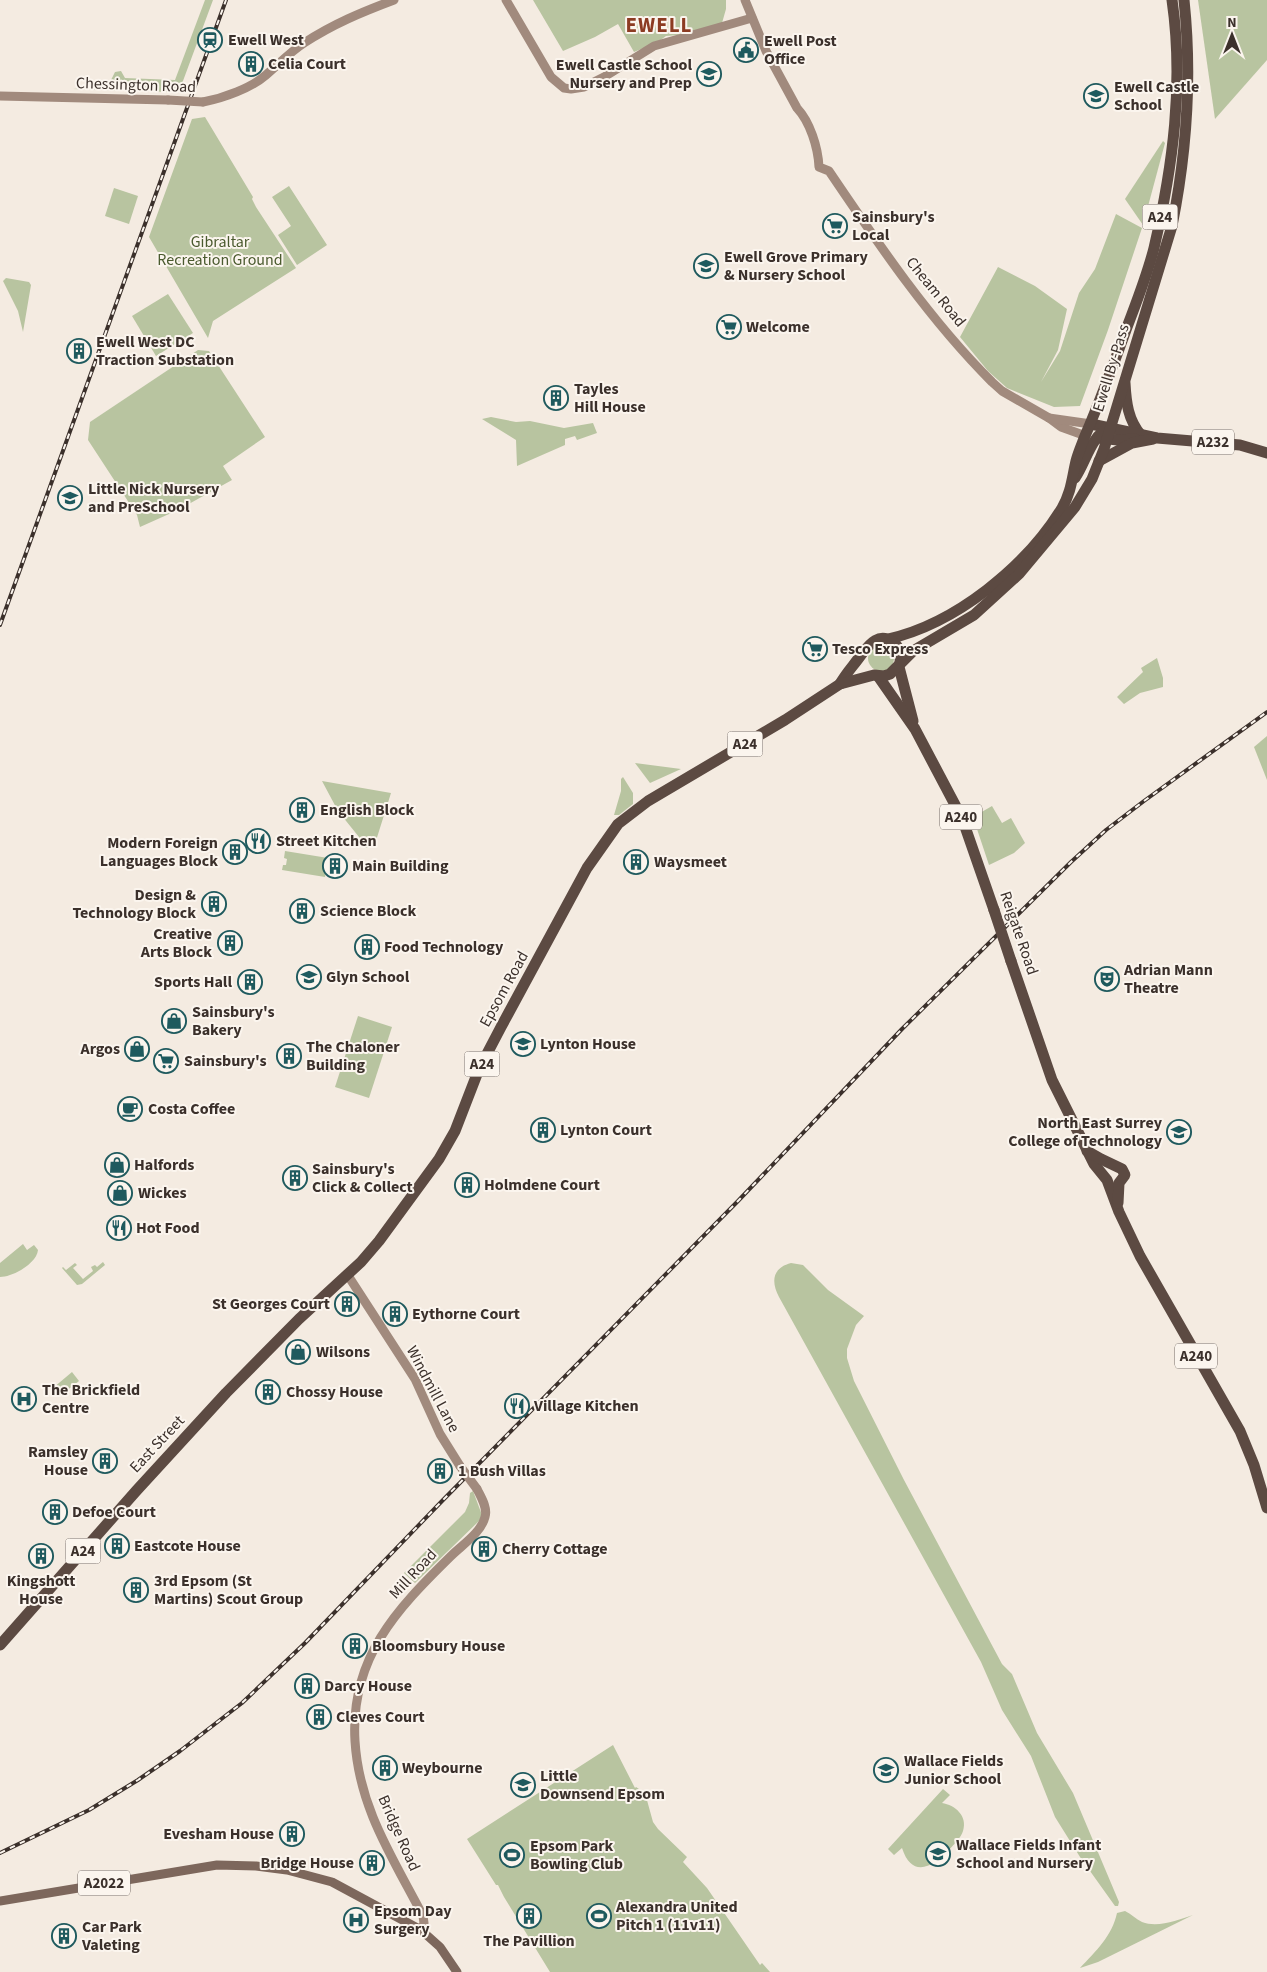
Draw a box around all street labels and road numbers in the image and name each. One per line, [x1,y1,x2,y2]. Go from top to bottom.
street label: Chessington Road [76,72,196,98]
road number: A24 [1142,204,1178,230]
street label: Cheam Road [901,252,971,332]
street label: Ewell By-Pass [1087,321,1135,415]
road number: A232 [1192,430,1234,454]
road number: A24 [728,732,762,756]
road number: A240 [940,804,982,830]
street label: Reigate Road [994,888,1044,978]
street label: Epsom Road [474,947,534,1031]
road number: A24 [464,1052,500,1076]
street label: Windmill Lane [401,1342,465,1436]
road number: A240 [1175,1344,1217,1368]
street label: East Street [125,1410,190,1478]
road number: A24 [66,1538,100,1564]
street label: Mill Road [384,1544,442,1604]
street label: Bridge Road [372,1791,426,1875]
road number: A2022 [78,1870,130,1896]

